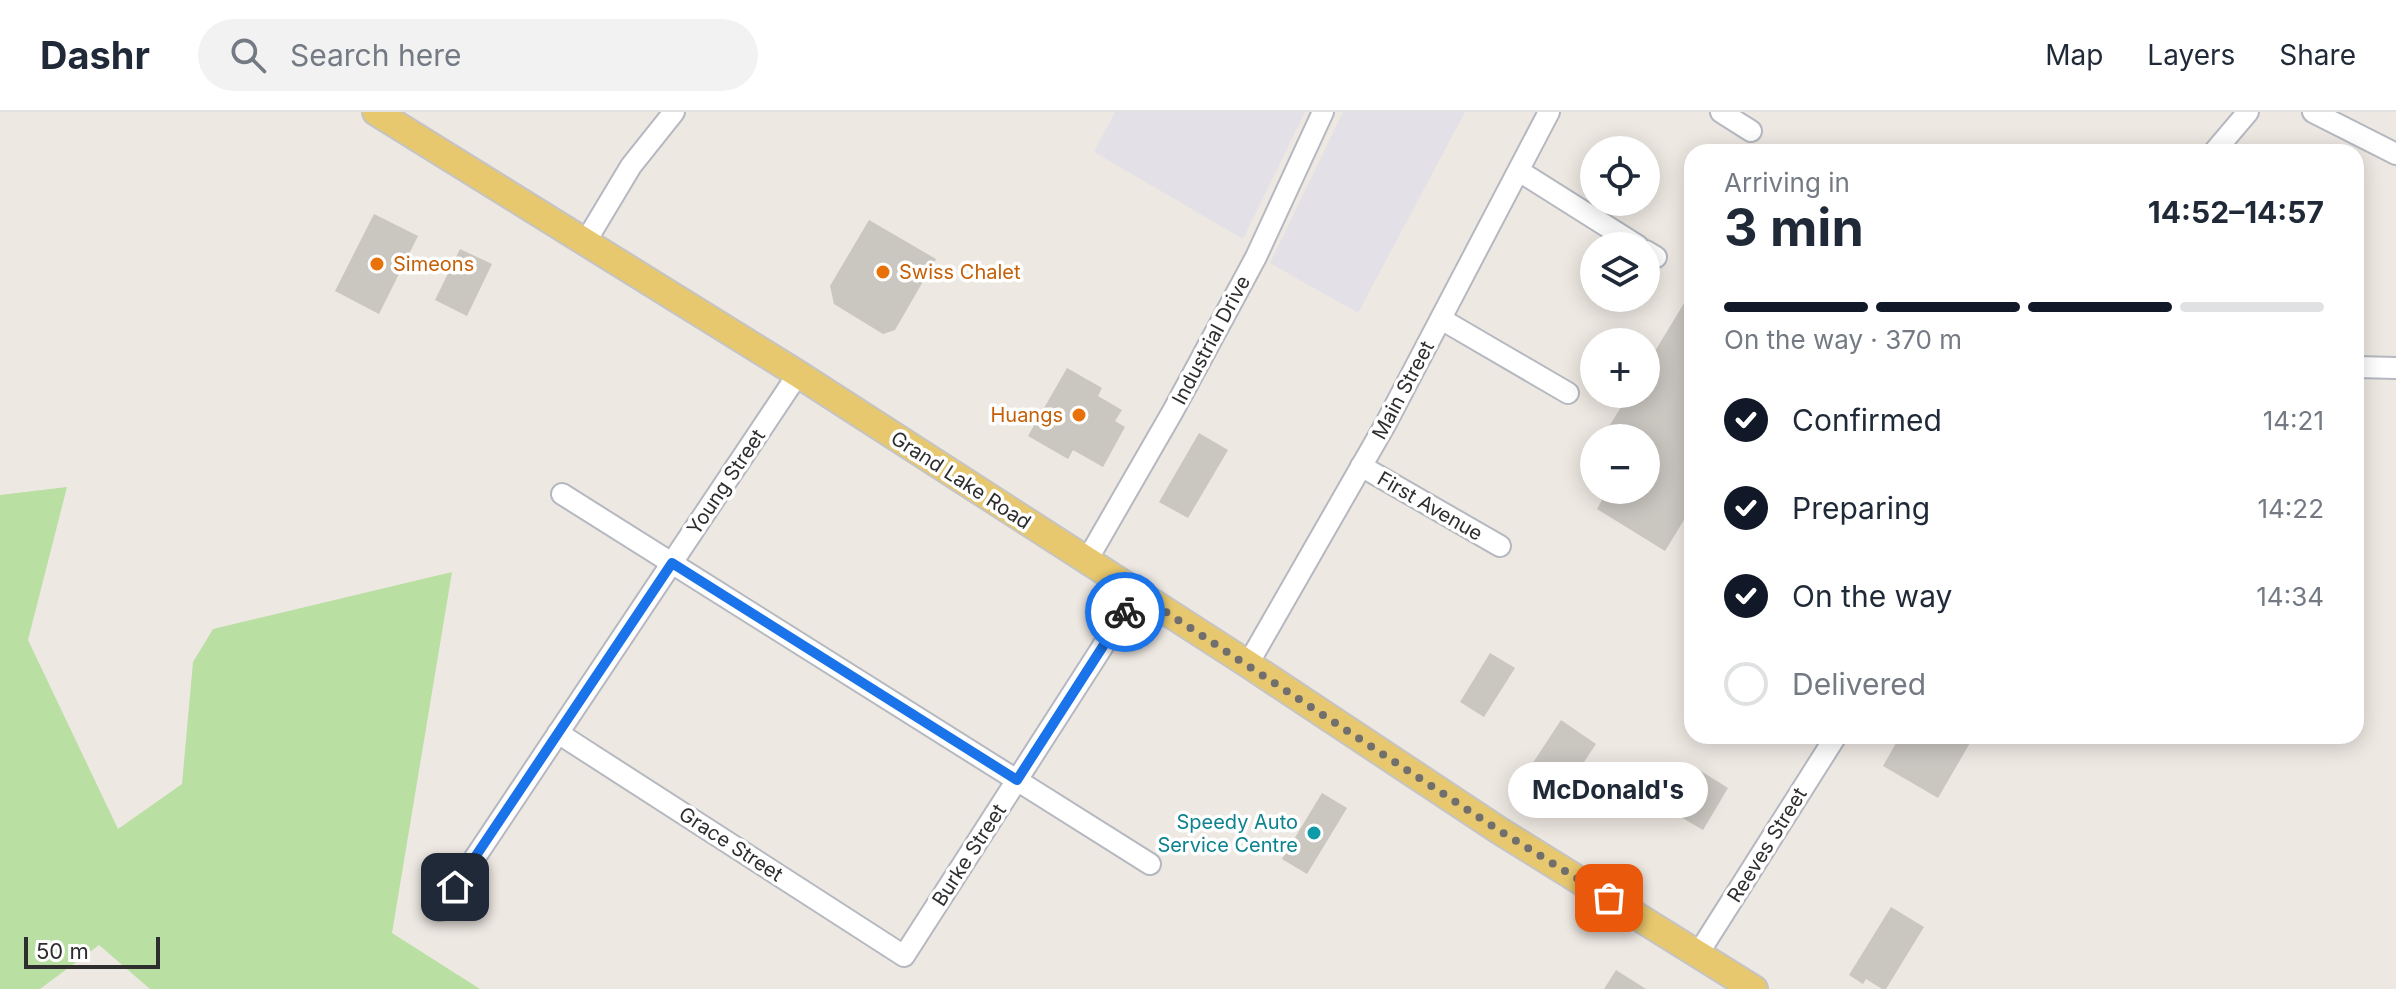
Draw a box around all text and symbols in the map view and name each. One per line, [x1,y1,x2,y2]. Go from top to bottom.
search box [198,19,758,91]
text: Dashr [40,32,150,78]
icon: search [226,33,270,77]
text: Search here [290,37,461,73]
text: Map [2045,38,2103,72]
text: Layers [2147,38,2235,72]
text: Share [2279,38,2356,72]
map controls [1580,136,1660,504]
button: locate [1580,136,1660,216]
text: Arriving in [1724,167,1850,198]
text: 14:52–14:57 [2148,194,2324,230]
text: 3 min [1724,196,1864,259]
button: layers [1580,232,1660,312]
place label: Simeons [393,252,474,276]
marker: Simeons [368,255,386,273]
place label: Swiss Chalet [899,260,1021,284]
marker: Swiss Chalet [874,263,892,281]
street label: Industrial Drive [1167,272,1255,408]
text: On the way · 370 m [1724,324,1962,355]
button: + [1580,328,1660,408]
street label: Main Street [1367,336,1439,443]
icon: check [1724,398,1768,442]
text: Confirmed [1792,402,1942,438]
place label: Huangs [990,403,1063,427]
text: 14:21 [2263,405,2324,436]
marker: Huangs [1070,406,1088,424]
street label: Young Street [682,424,770,539]
button: − [1580,424,1660,504]
street label: Grand Lake Road [887,426,1035,534]
street label: First Avenue [1373,466,1487,546]
icon: check [1724,486,1768,530]
text: Preparing [1792,490,1930,526]
text: 14:22 [2257,493,2324,524]
courier [1085,572,1165,652]
icon: check [1724,574,1768,618]
text: On the way [1792,578,1952,614]
text: 14:34 [2256,581,2324,612]
icon: bike [1103,590,1147,634]
text: Delivered [1792,666,1926,702]
callout: McDonald's [1509,762,1709,818]
text: McDonald's [1532,774,1684,805]
street label: Reeves Street [1722,783,1812,907]
street label: Burke Street [927,799,1011,911]
street label: Grace Street [675,802,788,887]
place label: Speedy Auto Service Centre [1157,810,1298,857]
marker: Speedy Auto Service Centre [1305,824,1323,842]
pin [421,853,489,921]
pin [1575,864,1643,932]
icon: home [433,865,477,909]
icon: bag [1587,876,1631,920]
scale bar [24,933,160,969]
text: 50 m [36,938,89,964]

